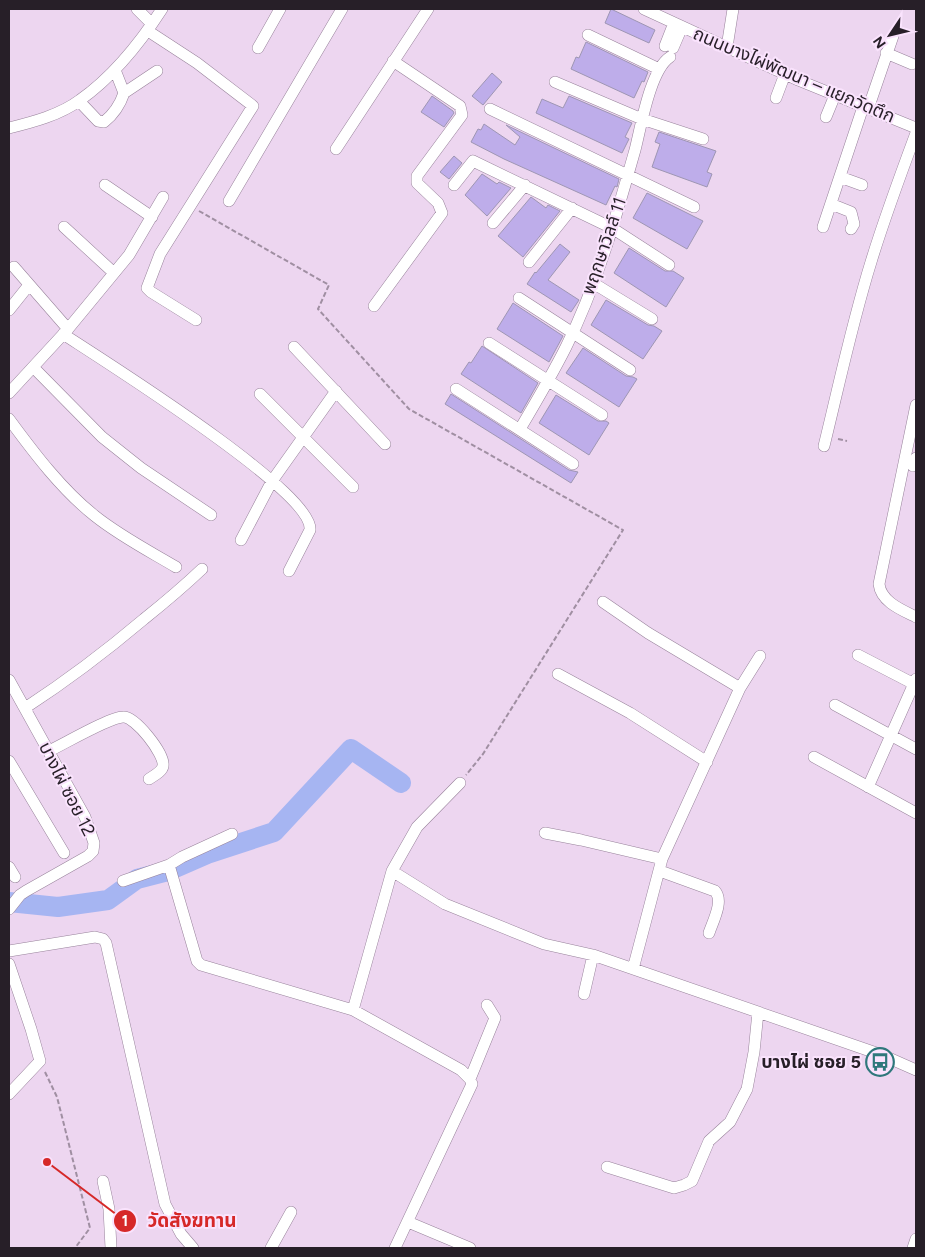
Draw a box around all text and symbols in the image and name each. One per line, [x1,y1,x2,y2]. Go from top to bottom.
north arrow [865,10,915,60]
street label: ถนนบางไผ่พัฒนา – แยกวัดตึก [690,22,898,128]
text: N [870,33,890,51]
street label: พฤกษาวิลล์ 11 [577,194,631,298]
street label: บางไผ่ ซอย 12 [34,738,100,840]
bus stop icon: บางไผ่ ซอย 5 [865,1047,895,1077]
place label: บางไผ่ ซอย 5 [761,1051,861,1073]
callout: วัดสังฆทาน [112,1204,246,1238]
text: วัดสังฆทาน [147,1209,237,1232]
text: 1 [122,1212,128,1230]

